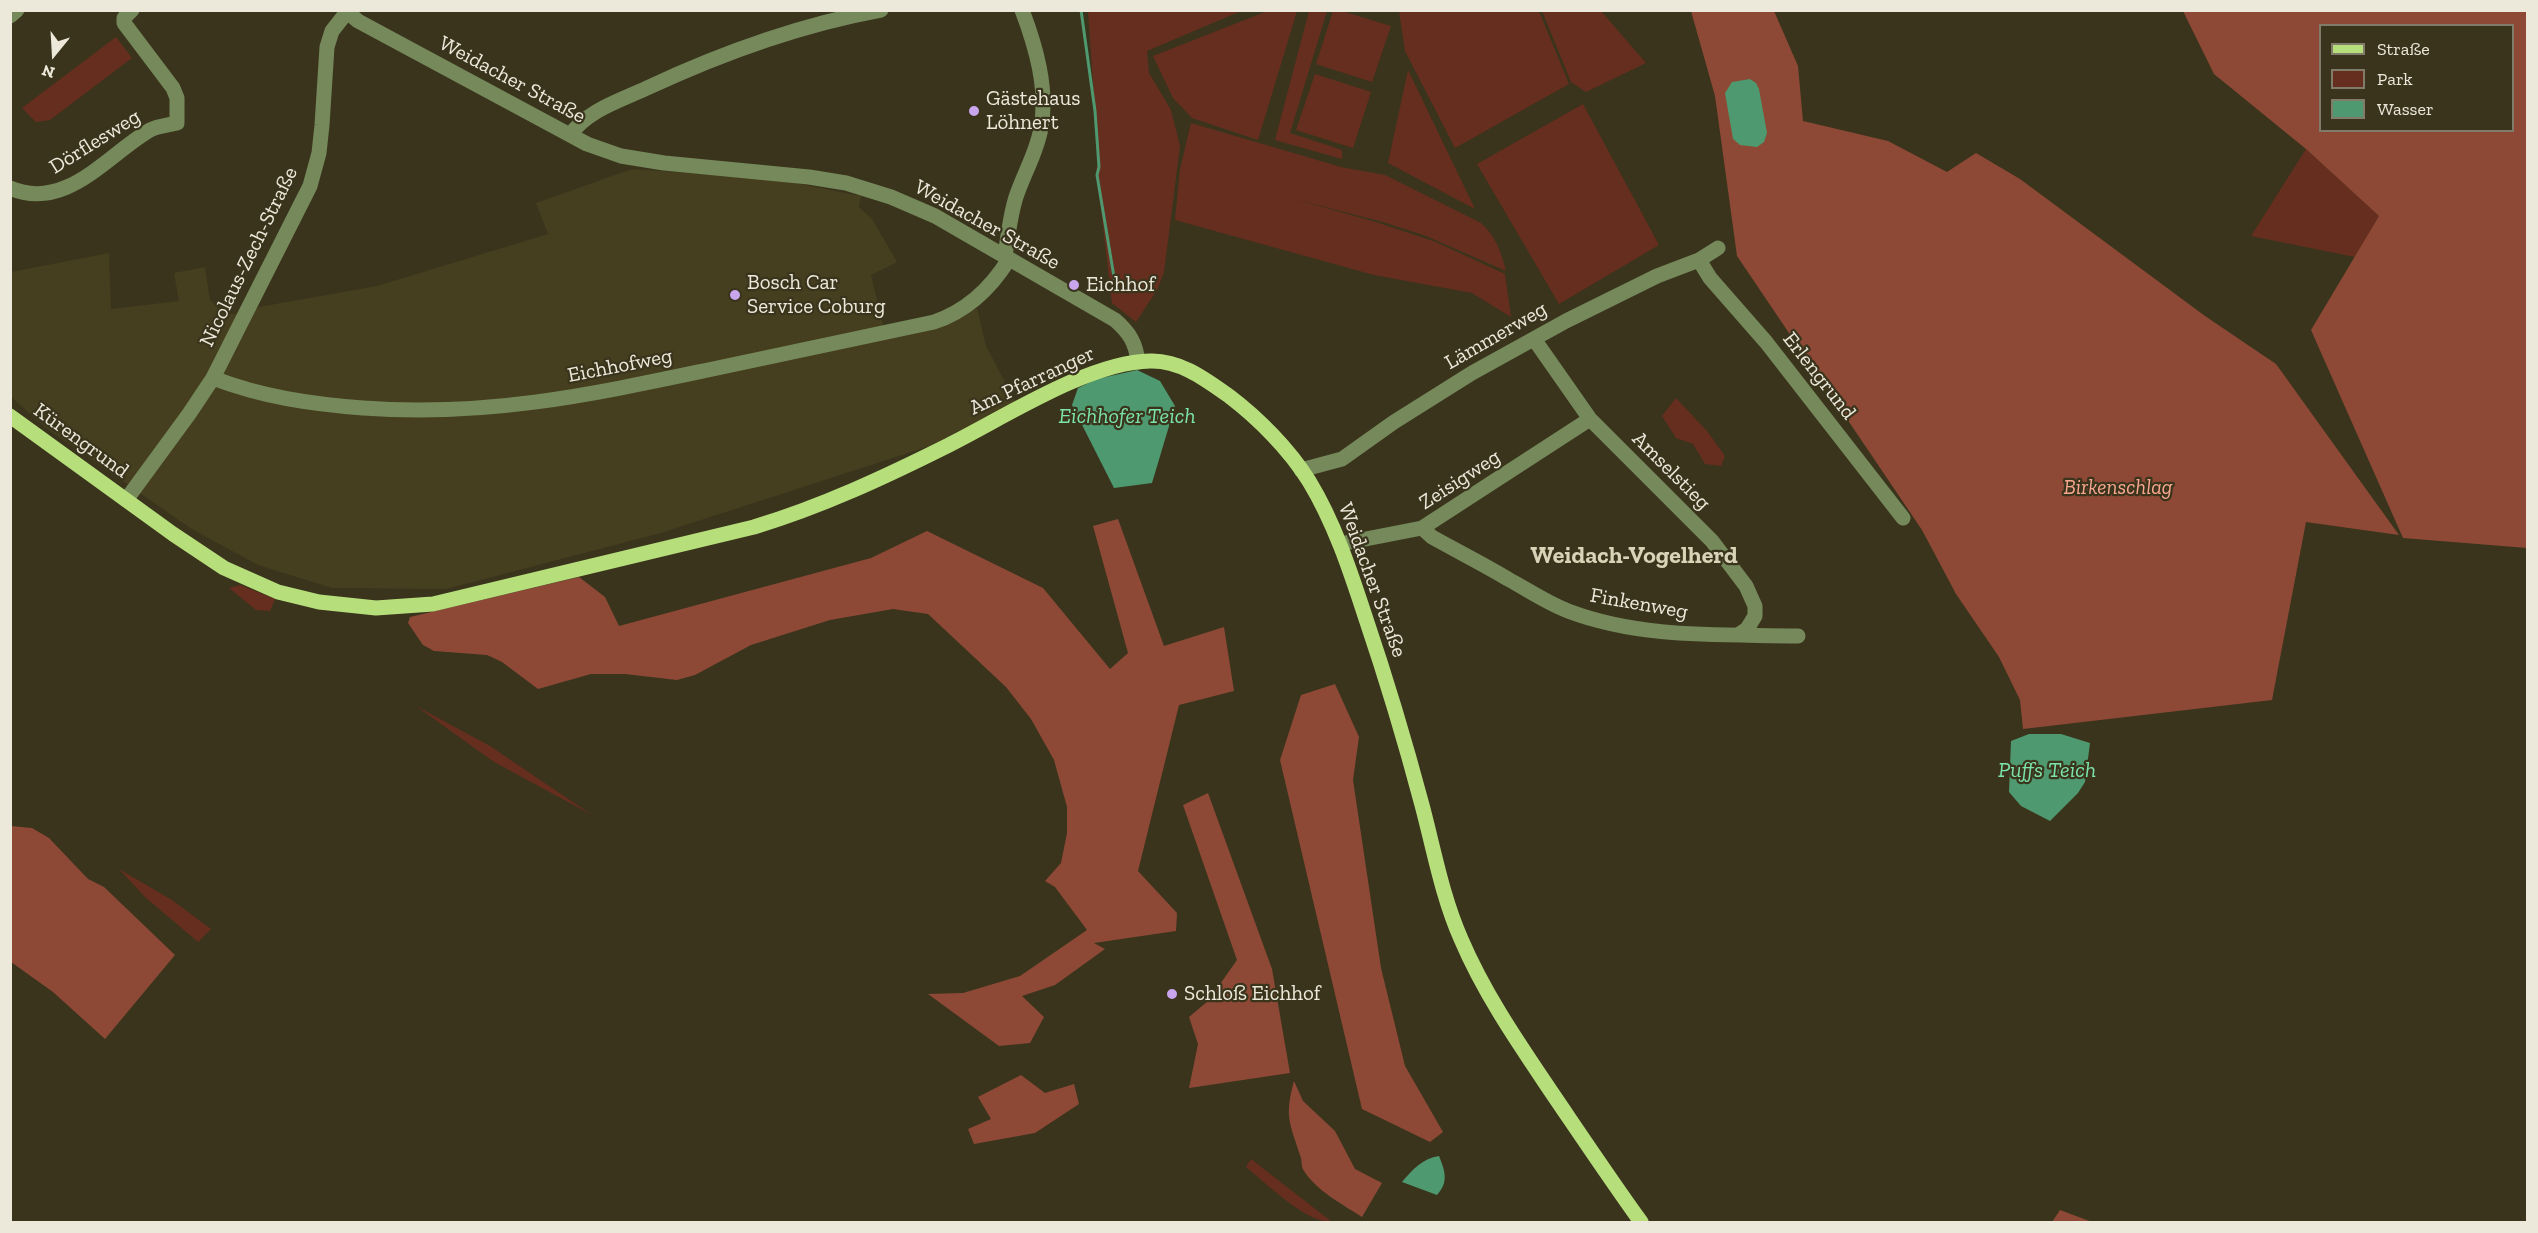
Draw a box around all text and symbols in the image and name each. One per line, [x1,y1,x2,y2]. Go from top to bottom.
north arrow [24,24,84,84]
legend [2319,24,2514,132]
street label: Weidacher Straße [434,31,590,129]
text: Straße [2377,38,2430,60]
text: N [40,61,57,83]
text: Park [2377,68,2413,90]
place label: Gästehaus Löhnert [986,86,1080,136]
text: Wasser [2377,98,2434,120]
street label: Dörflesweg [45,104,145,180]
marker: Gästehaus Löhnert [967,104,981,118]
street label: Nicolaus-Zech-Straße [194,163,304,351]
street label: Weidacher Straße [910,175,1064,275]
place label: Bosch Car Service Coburg [747,270,885,320]
place label: Eichhof [1086,272,1155,298]
marker: Eichhof [1067,278,1081,292]
marker: Bosch Car Service Coburg [728,288,742,302]
street label: Lämmerweg [1440,297,1552,375]
street label: Erlengrund [1777,327,1861,425]
street label: Am Pfarranger [965,341,1099,421]
street label: Eichhofweg [565,344,675,388]
street label: Kürengrund [28,398,134,484]
water label: Eichhofer Teich [1058,404,1196,430]
street label: Amselstieg [1627,427,1715,515]
street label: Zeisigweg [1415,444,1505,516]
park label: Birkenschlag [2063,475,2173,501]
street label: Weidacher Straße [1332,499,1412,661]
district label: Weidach-Vogelherd [1530,542,1738,570]
street label: Finkenweg [1588,583,1690,625]
water label: Puffs Teich [1998,758,2096,784]
place label: Schloß Eichhof [1184,981,1320,1007]
marker: Schloß Eichhof [1165,987,1179,1001]

